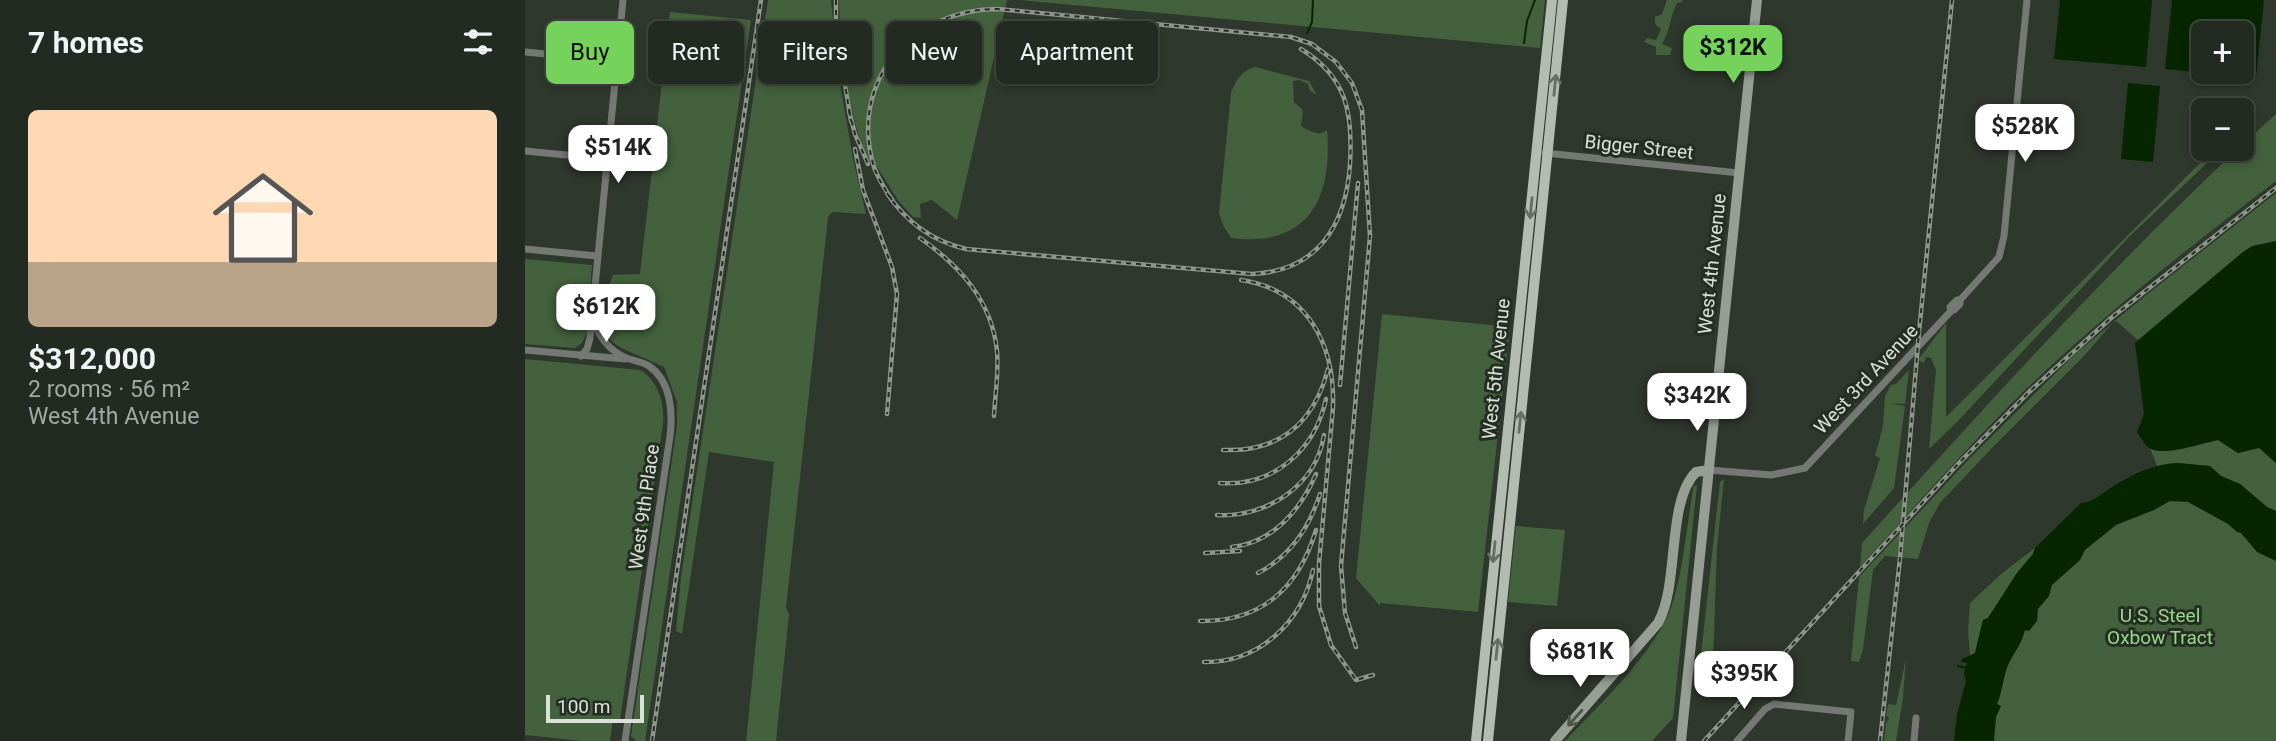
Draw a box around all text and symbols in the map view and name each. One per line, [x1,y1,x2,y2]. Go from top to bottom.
chip: Buy [546,21,634,84]
chip: Rent [648,21,744,84]
chip: Filters [758,21,872,84]
chip: New [886,21,982,84]
chip: Apartment [996,21,1158,84]
map controls [2191,21,2254,161]
button: + [2191,21,2254,84]
icon: filters [459,23,497,61]
text: 7 homes [28,25,144,60]
pin: $312K [1684,25,1782,85]
text: $312K [1699,34,1767,61]
one-way arrow [1548,74,1561,97]
button: − [2191,98,2254,161]
pin: $528K [1976,104,2074,164]
text: $528K [1991,113,2059,140]
pin: $514K [569,125,667,185]
street label: Bigger Street [1584,130,1694,164]
text: $514K [584,134,652,161]
icon: home [200,155,326,281]
street label: West 4th Avenue [1693,192,1731,336]
one-way arrow [1524,197,1537,219]
pin: $612K [557,284,655,344]
text: $612K [572,293,640,320]
street label: West 5th Avenue [1477,297,1515,441]
street label: West 3rd Avenue [1809,319,1923,439]
text: $312,000 [28,341,156,376]
pin: $342K [1648,374,1746,433]
text: 2 rooms · 56 m² [28,376,190,403]
text: $342K [1663,382,1731,409]
text: West 4th Avenue [28,403,199,430]
one-way arrow [1514,412,1527,434]
street label: West 9th Place [624,443,664,571]
one-way arrow [1488,540,1501,563]
park label: U.S. Steel Oxbow Tract [2107,604,2213,649]
pin: $681K [1531,630,1629,689]
one-way arrow [1491,638,1504,661]
text: $681K [1546,638,1614,665]
pin: $395K [1695,652,1793,711]
text: $395K [1710,660,1778,687]
scale bar [546,692,644,724]
text: 100 m [557,695,610,718]
one-way arrow [1567,709,1584,726]

